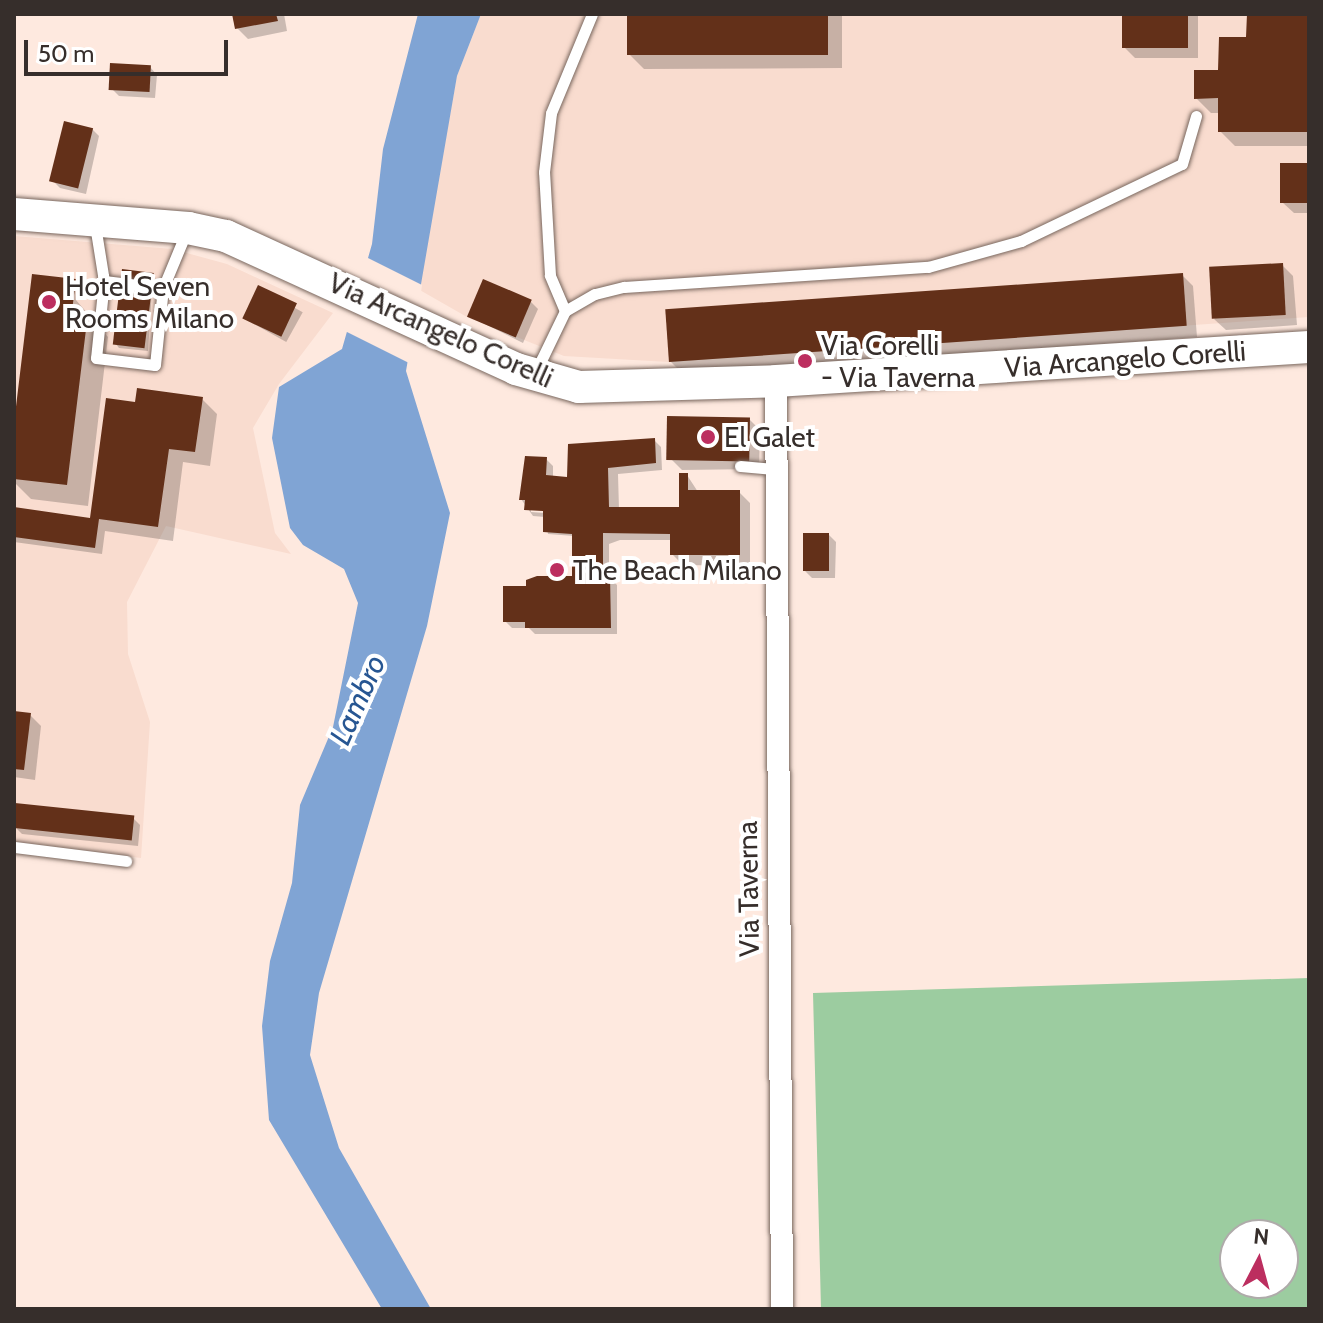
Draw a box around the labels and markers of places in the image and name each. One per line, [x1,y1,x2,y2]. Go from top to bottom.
place label: Hotel Seven Rooms Milano [65,269,234,335]
marker: Hotel Seven Rooms Milano [40,293,58,311]
place label: Via Corelli - Via Taverna [821,328,975,394]
marker: Via Corelli - Via Taverna [796,352,814,370]
place label: El Galet [724,420,815,454]
marker: El Galet [699,428,717,446]
place label: The Beach Milano [573,553,782,587]
marker: The Beach Milano [548,561,566,579]

